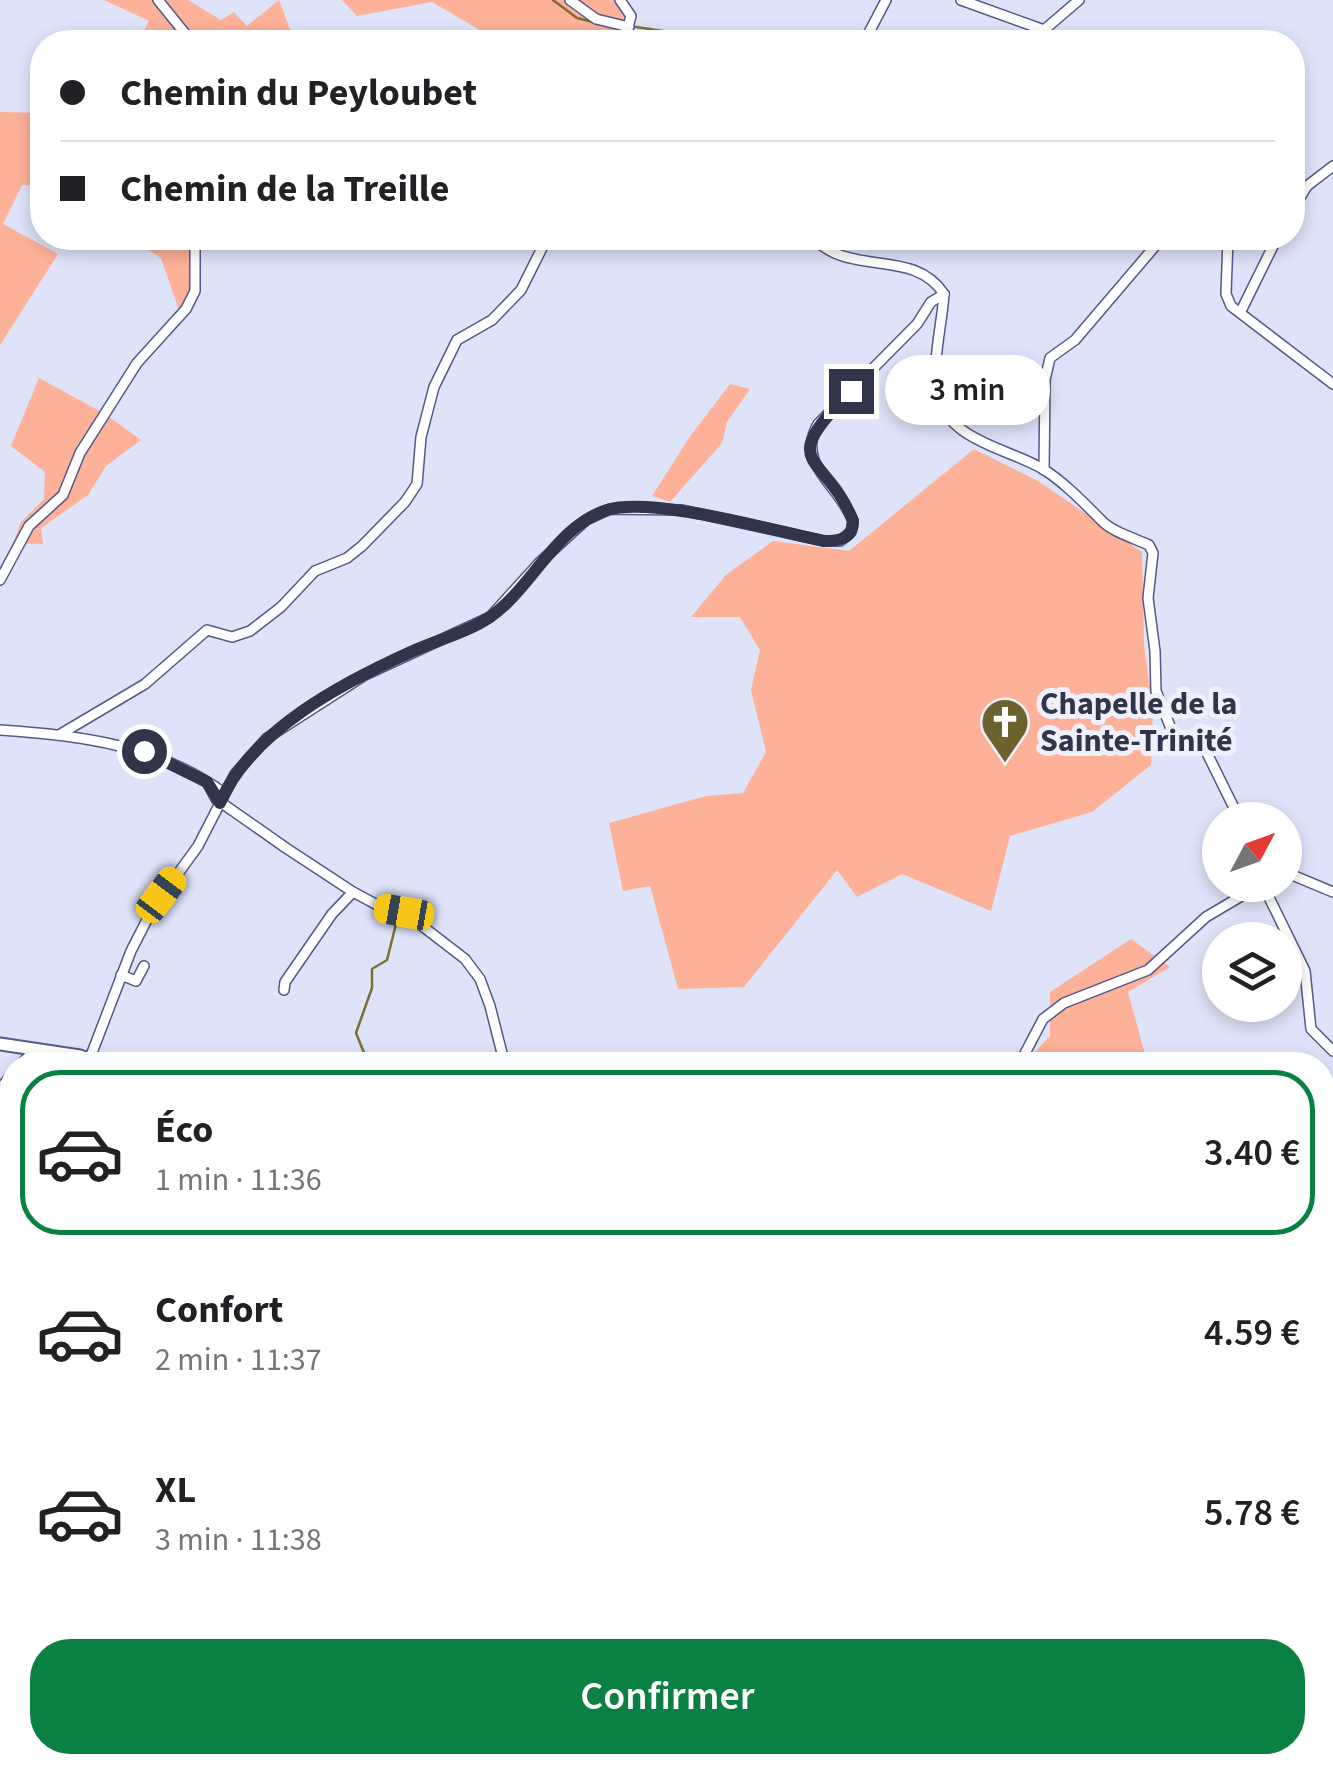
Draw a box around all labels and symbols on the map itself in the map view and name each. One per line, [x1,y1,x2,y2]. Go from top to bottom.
callout: 3 min [886,356,1051,426]
route end [829,369,874,414]
place label: Chapelle de la Sainte-Trinité [1040,681,1237,764]
church icon: Chapelle de la Sainte-Trinité [979,696,1031,764]
route start [122,729,167,774]
north arrow [1202,802,1302,902]
car [131,862,191,928]
car [372,892,436,932]

